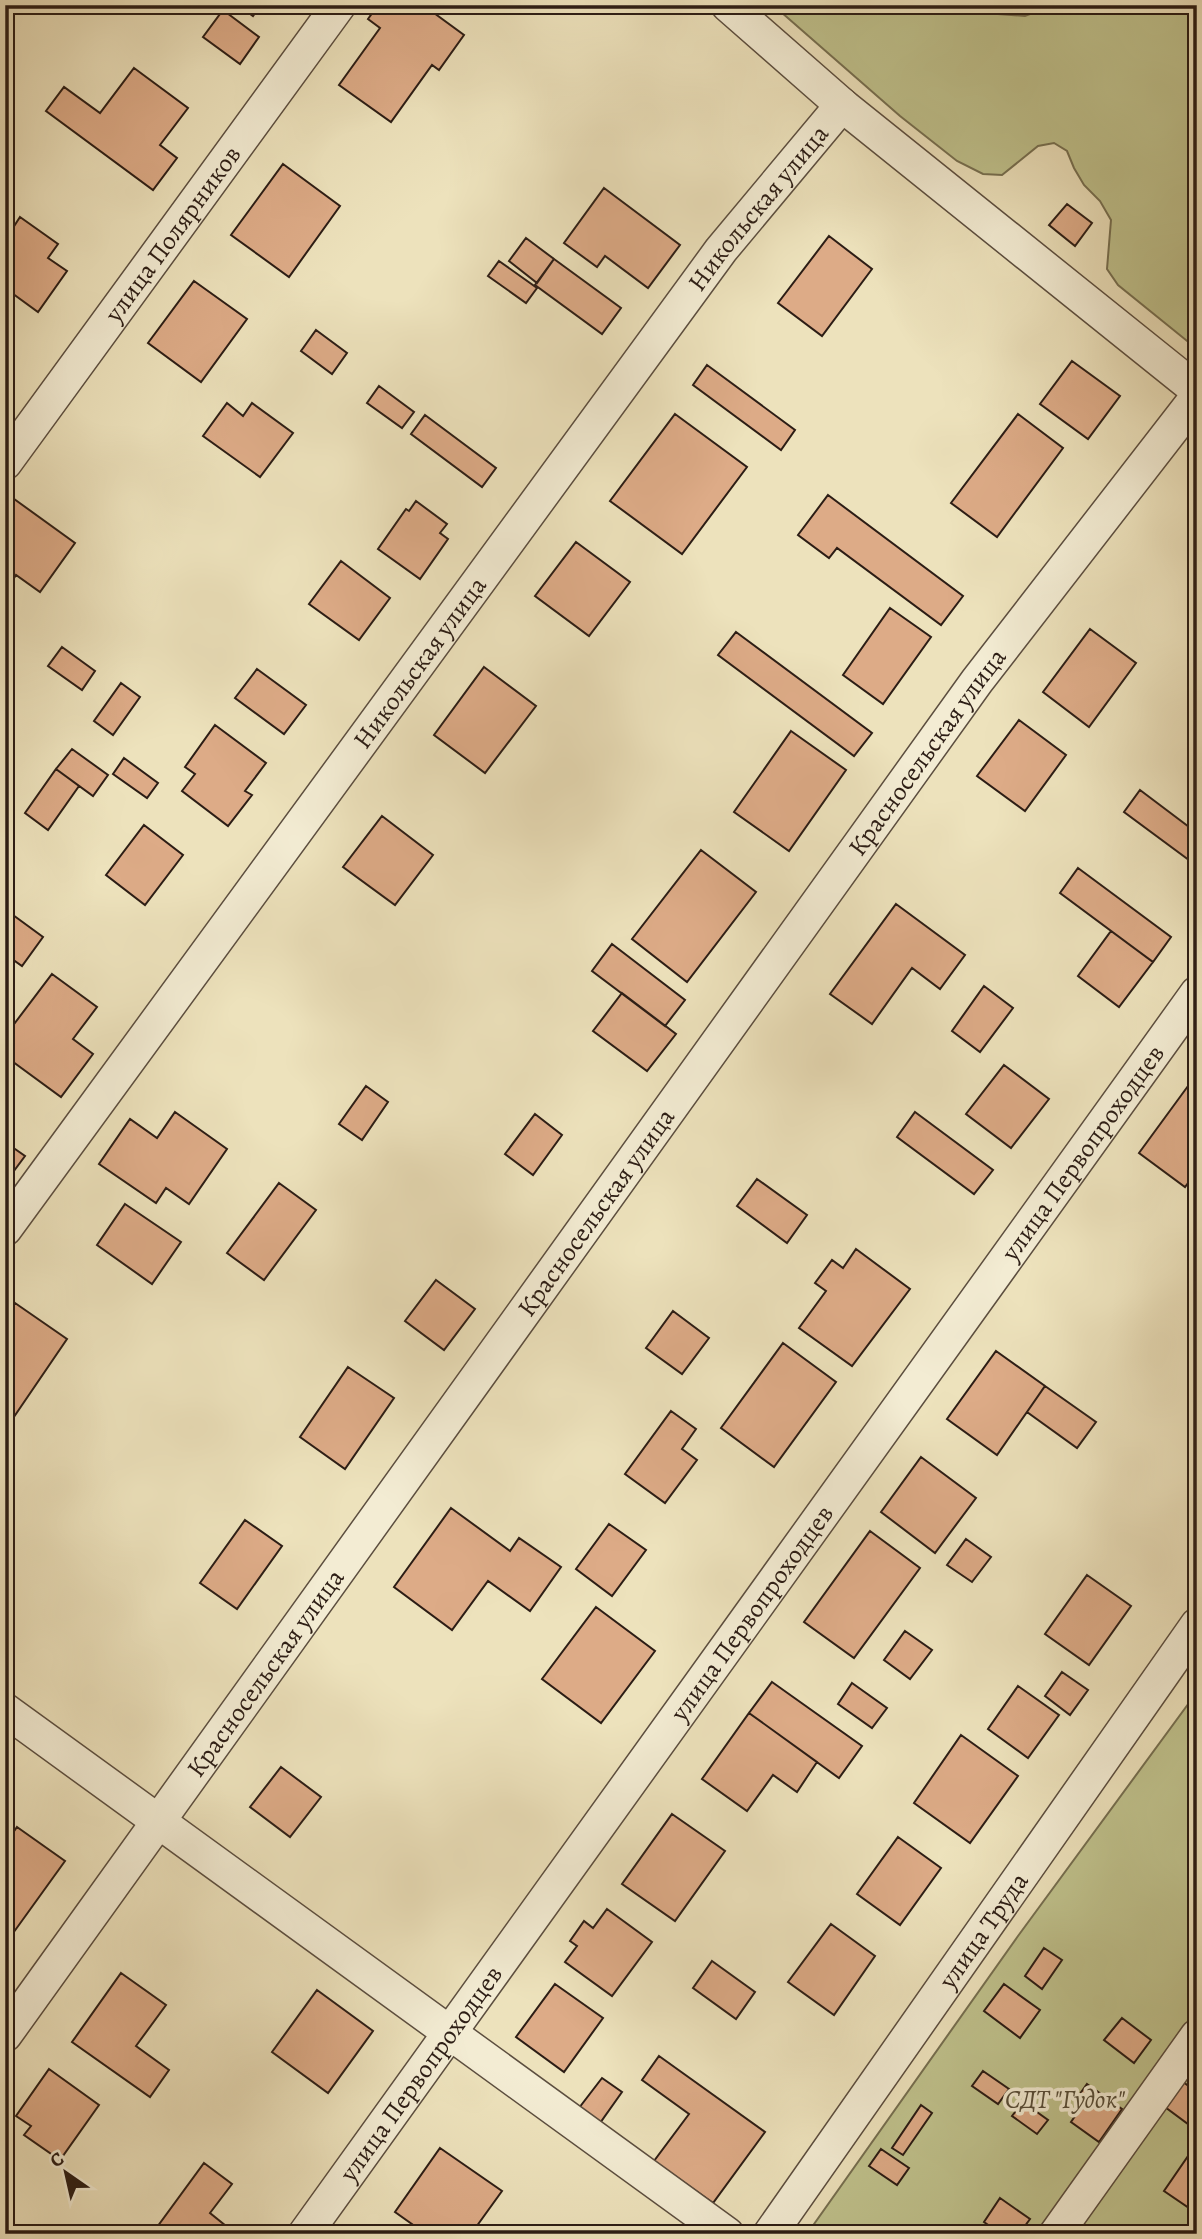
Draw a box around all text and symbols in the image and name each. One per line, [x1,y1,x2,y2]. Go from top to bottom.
street label: Никольская улица [680,117,837,298]
street label: улица Полярников [96,138,249,330]
street label: Никольская улица [345,569,495,756]
street label: Красносельская улица [840,641,1014,863]
street label: улица Первопроходцев [993,1037,1173,1269]
street label: Красносельская улица [509,1101,683,1324]
street label: улица Первопроходцев [662,1498,842,1729]
street label: Красносельская улица [179,1562,352,1784]
street label: улица Труда [930,1865,1036,1997]
street label: улица Первопроходцев [331,1958,511,2190]
park label: СДТ "Гудок" [1005,2082,1125,2117]
north arrow [32,2138,102,2208]
text: С [45,2146,69,2174]

